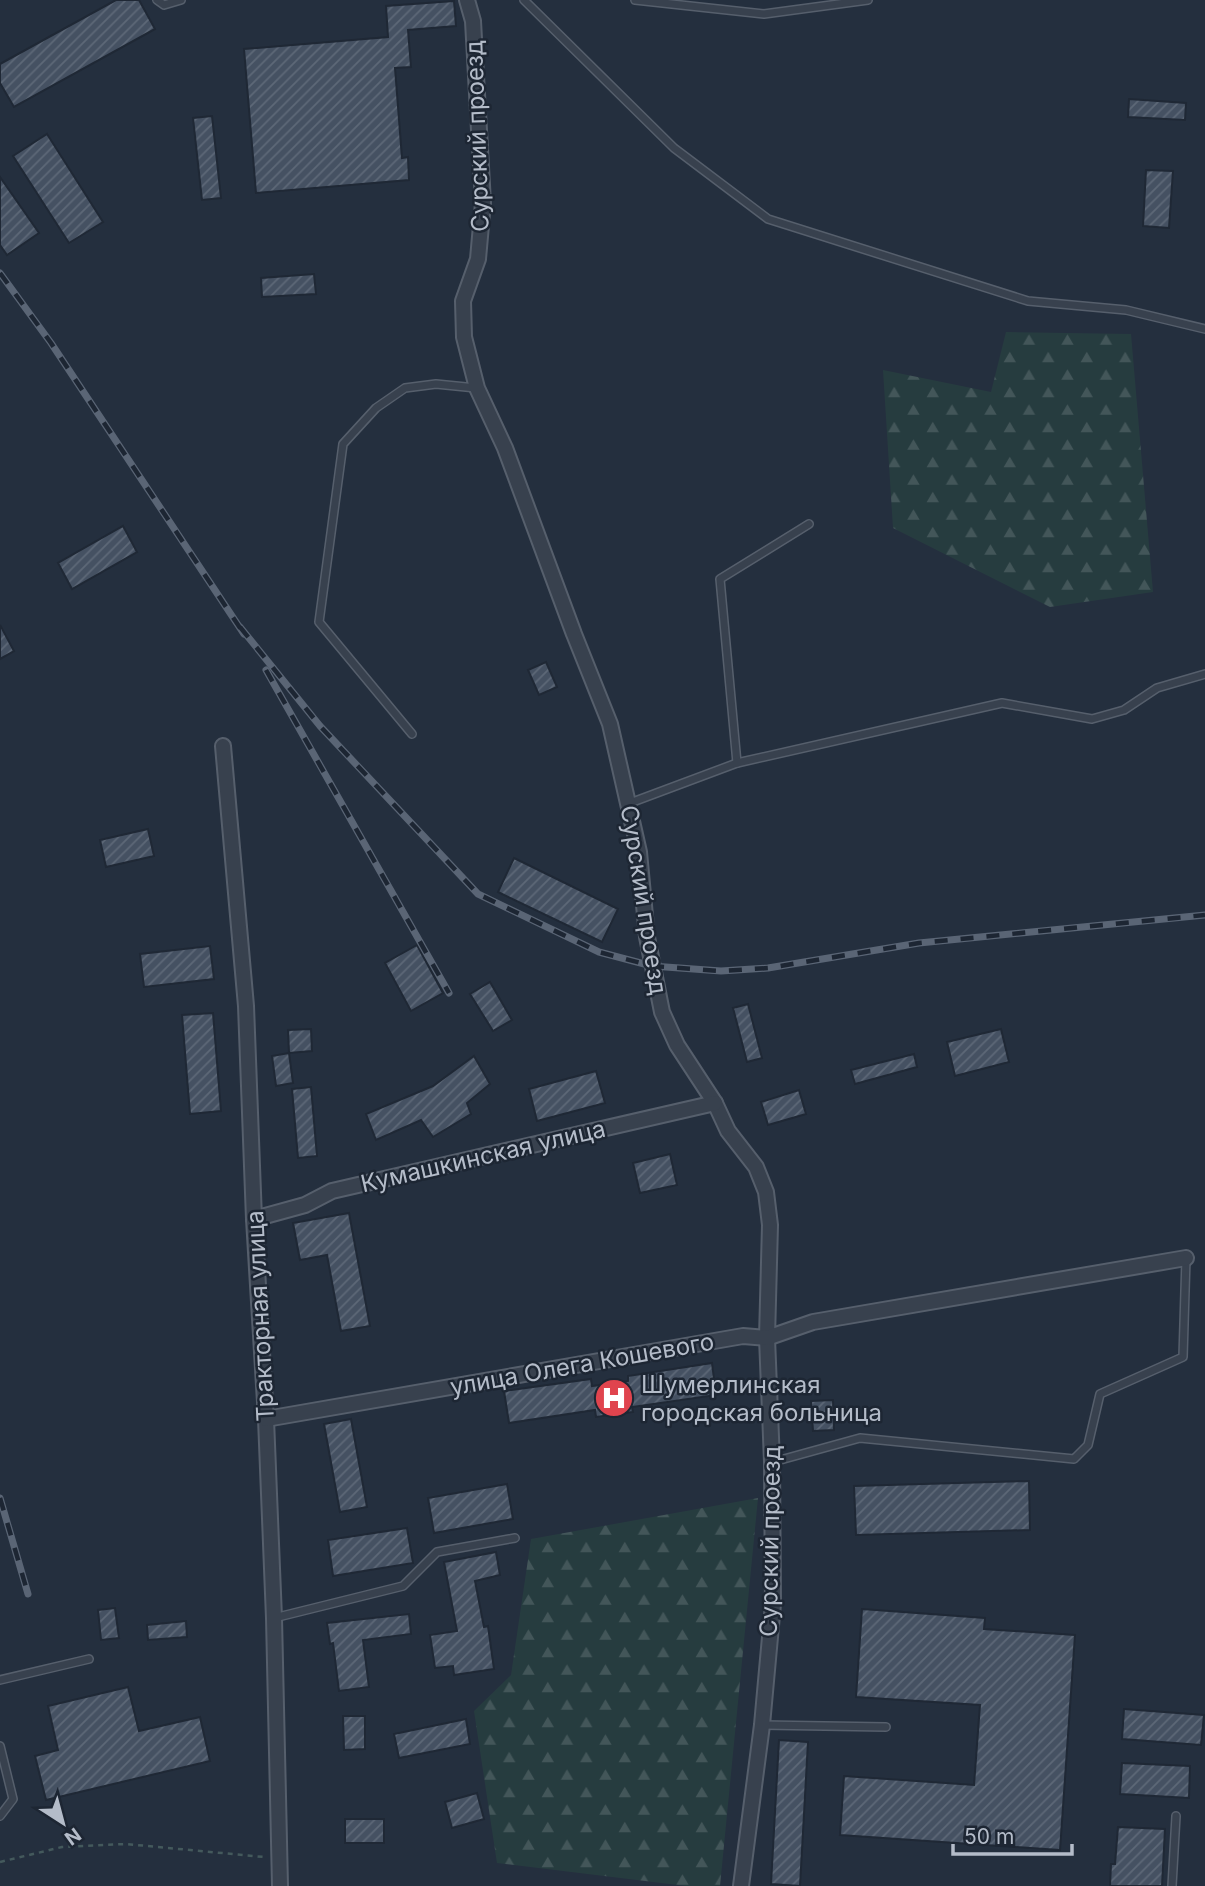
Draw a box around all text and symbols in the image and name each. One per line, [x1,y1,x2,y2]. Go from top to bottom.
street label: Сурский проезд [459,40,495,232]
street label: Сурский проезд [615,803,673,997]
street label: Кумашкинская улица [358,1114,608,1198]
street label: Тракторная улица [240,1210,280,1422]
street label: улица Олега Кошевого [448,1326,716,1402]
place label: Шумерлинская городская больница [641,1370,882,1427]
hospital icon: Шумерлинская городская больница [593,1377,635,1419]
street label: Сурский проезд [754,1445,786,1637]
north arrow [28,1788,98,1858]
scale bar [953,1812,1072,1856]
text: N [60,1823,85,1850]
text: 50 m [964,1824,1014,1849]

